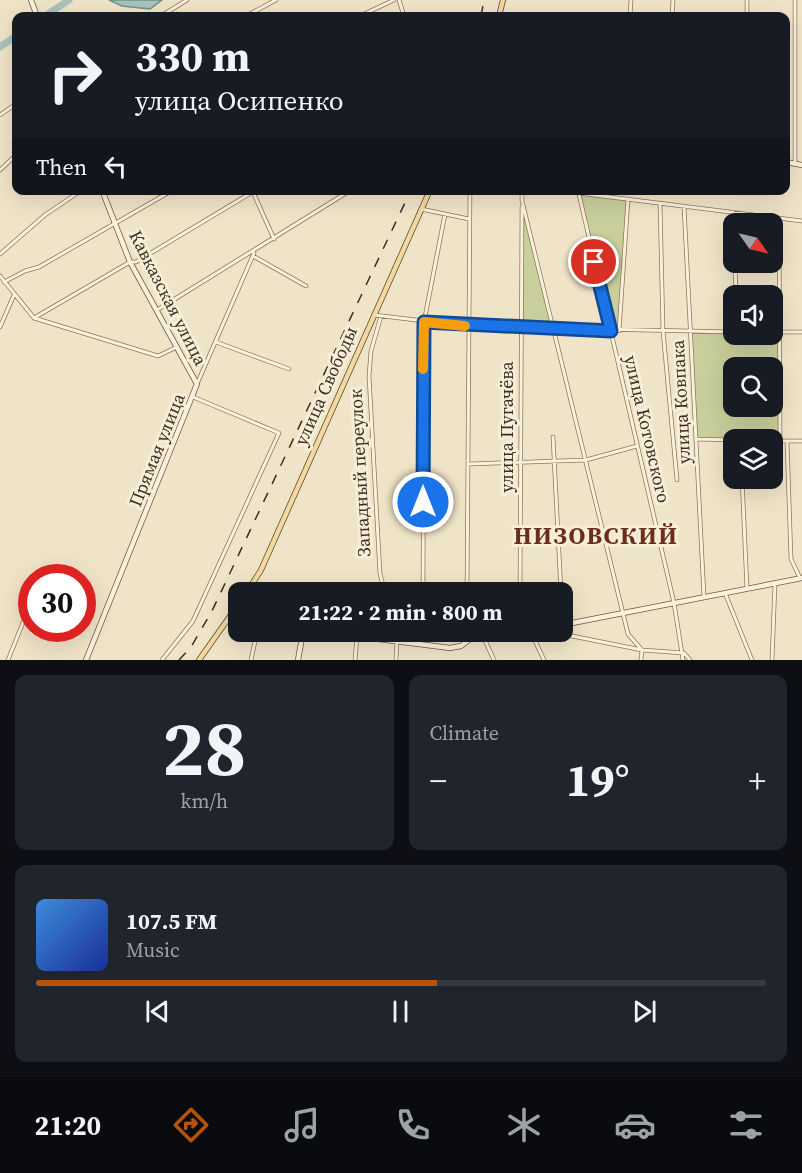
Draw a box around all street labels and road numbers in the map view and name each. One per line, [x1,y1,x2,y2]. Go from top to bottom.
street label: Кавказская улица [124,226,214,370]
street label: улица Свободы [288,322,363,450]
street label: улица Ковпака [665,338,696,465]
street label: улица Котовского [618,353,677,505]
street label: улица Пугачёва [494,360,519,493]
street label: Западный переулок [343,388,376,558]
street label: Прямая улица [122,389,191,510]

